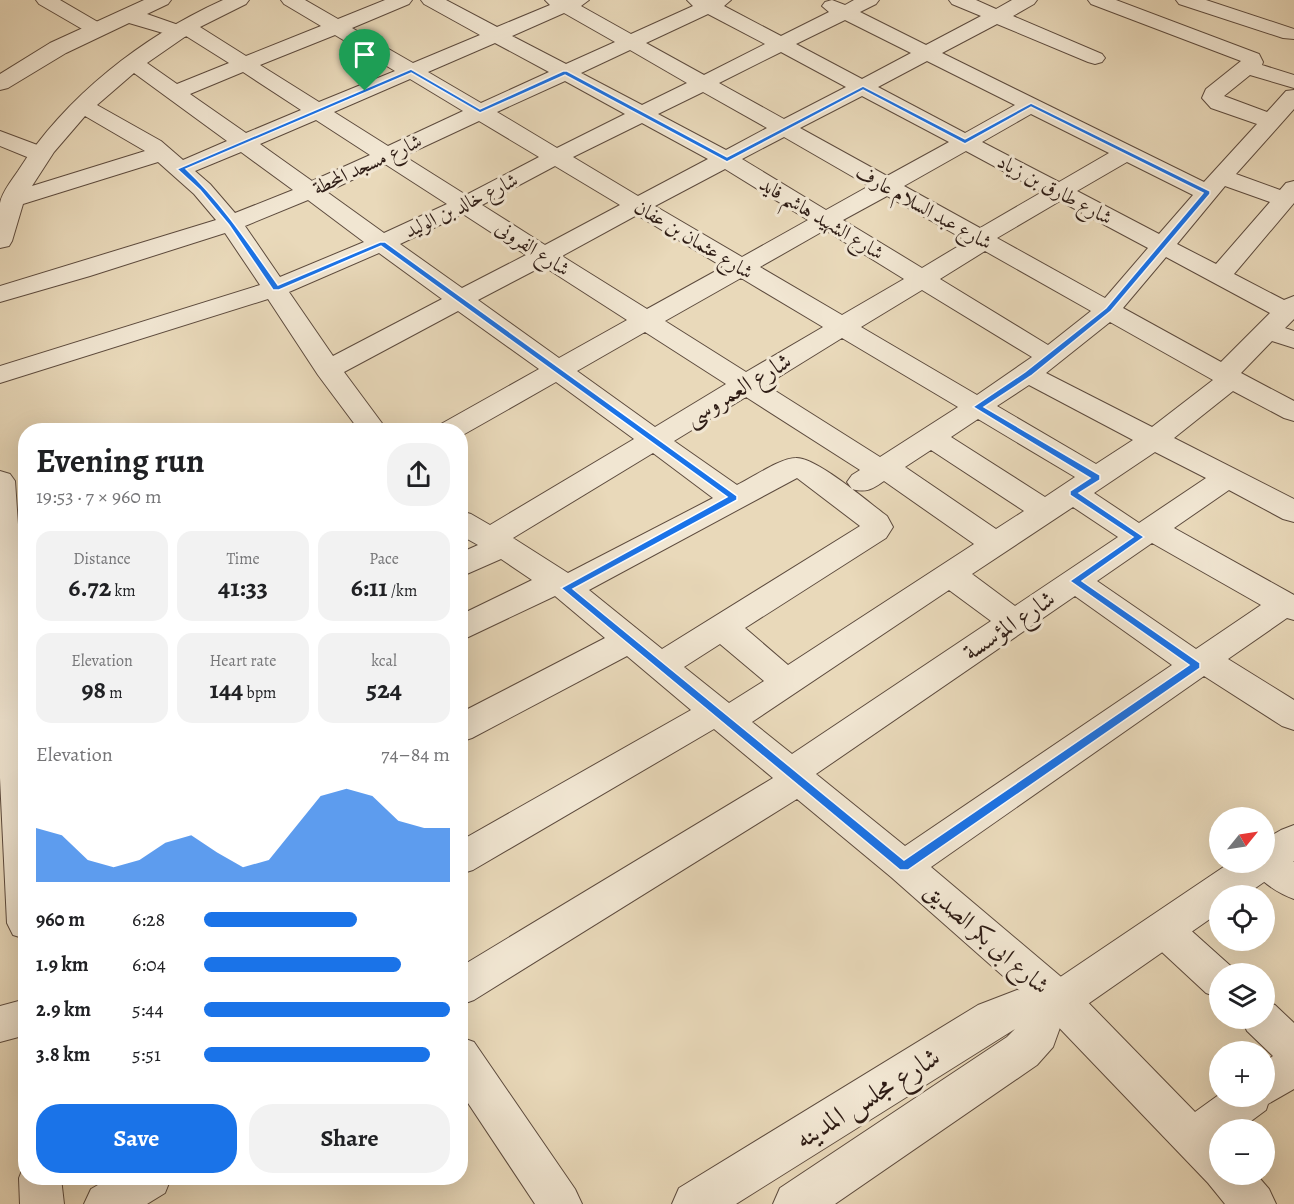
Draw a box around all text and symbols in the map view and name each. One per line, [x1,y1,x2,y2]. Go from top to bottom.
pin [339,29,390,91]
icon: arrive [348,38,381,71]
street label: شارع مسجد المحطة [308,127,428,205]
street label: شارع طارق بن زياد [990,148,1117,235]
street label: شارع عبد السلام عارف [849,159,997,260]
street label: شارع خالد بن الوليد [400,166,524,248]
street label: شارع الشهيد هاشم فايد [751,171,889,271]
street label: شارع عثمان بن عفان [627,193,758,289]
street label: شارع الفرونى [488,214,575,286]
street label: شارع العمروسى [679,345,799,437]
text: Evening run [36,438,205,483]
button: share [387,443,450,506]
text: 19:53 · 7 × 960 m [36,483,162,510]
text: Distance [73,548,131,570]
text: Time [226,548,260,570]
text: Pace [369,548,399,570]
text: 6.72 [68,570,111,605]
text: 41:33 [218,570,268,605]
text: 6:11 [351,570,388,605]
text: km [111,580,136,602]
text: /km [388,580,417,602]
street label: شارع المؤسسة [957,582,1064,671]
text: Elevation [71,650,133,672]
text: Heart rate [210,650,276,672]
text: kcal [371,650,397,672]
text: 98 [81,672,106,707]
text: 144 [210,672,243,707]
text: 524 [366,672,402,707]
text: m [106,682,123,704]
text: bpm [243,682,276,704]
text: Elevation [36,741,113,768]
text: 74–84 m [381,741,450,768]
north arrow [1209,807,1275,873]
map controls [1209,807,1275,1185]
street label: شارع ابى بكر الصديق [915,875,1056,1004]
button: locate [1209,885,1275,951]
text: 960 m [36,906,85,933]
text: 6:28 [132,906,165,933]
text: 1.9 km [36,951,89,978]
text: 6:04 [132,951,166,978]
button: layers [1209,963,1275,1029]
text: 2.9 km [36,996,91,1023]
text: 5:44 [132,996,163,1023]
street label: شارع مجلس المدينه [787,1038,950,1161]
text: 3.8 km [36,1041,90,1068]
text: 5:51 [132,1041,161,1068]
button: + [1209,1041,1275,1107]
button: Save [36,1104,237,1173]
button: Share [249,1104,450,1173]
button: − [1209,1119,1275,1185]

